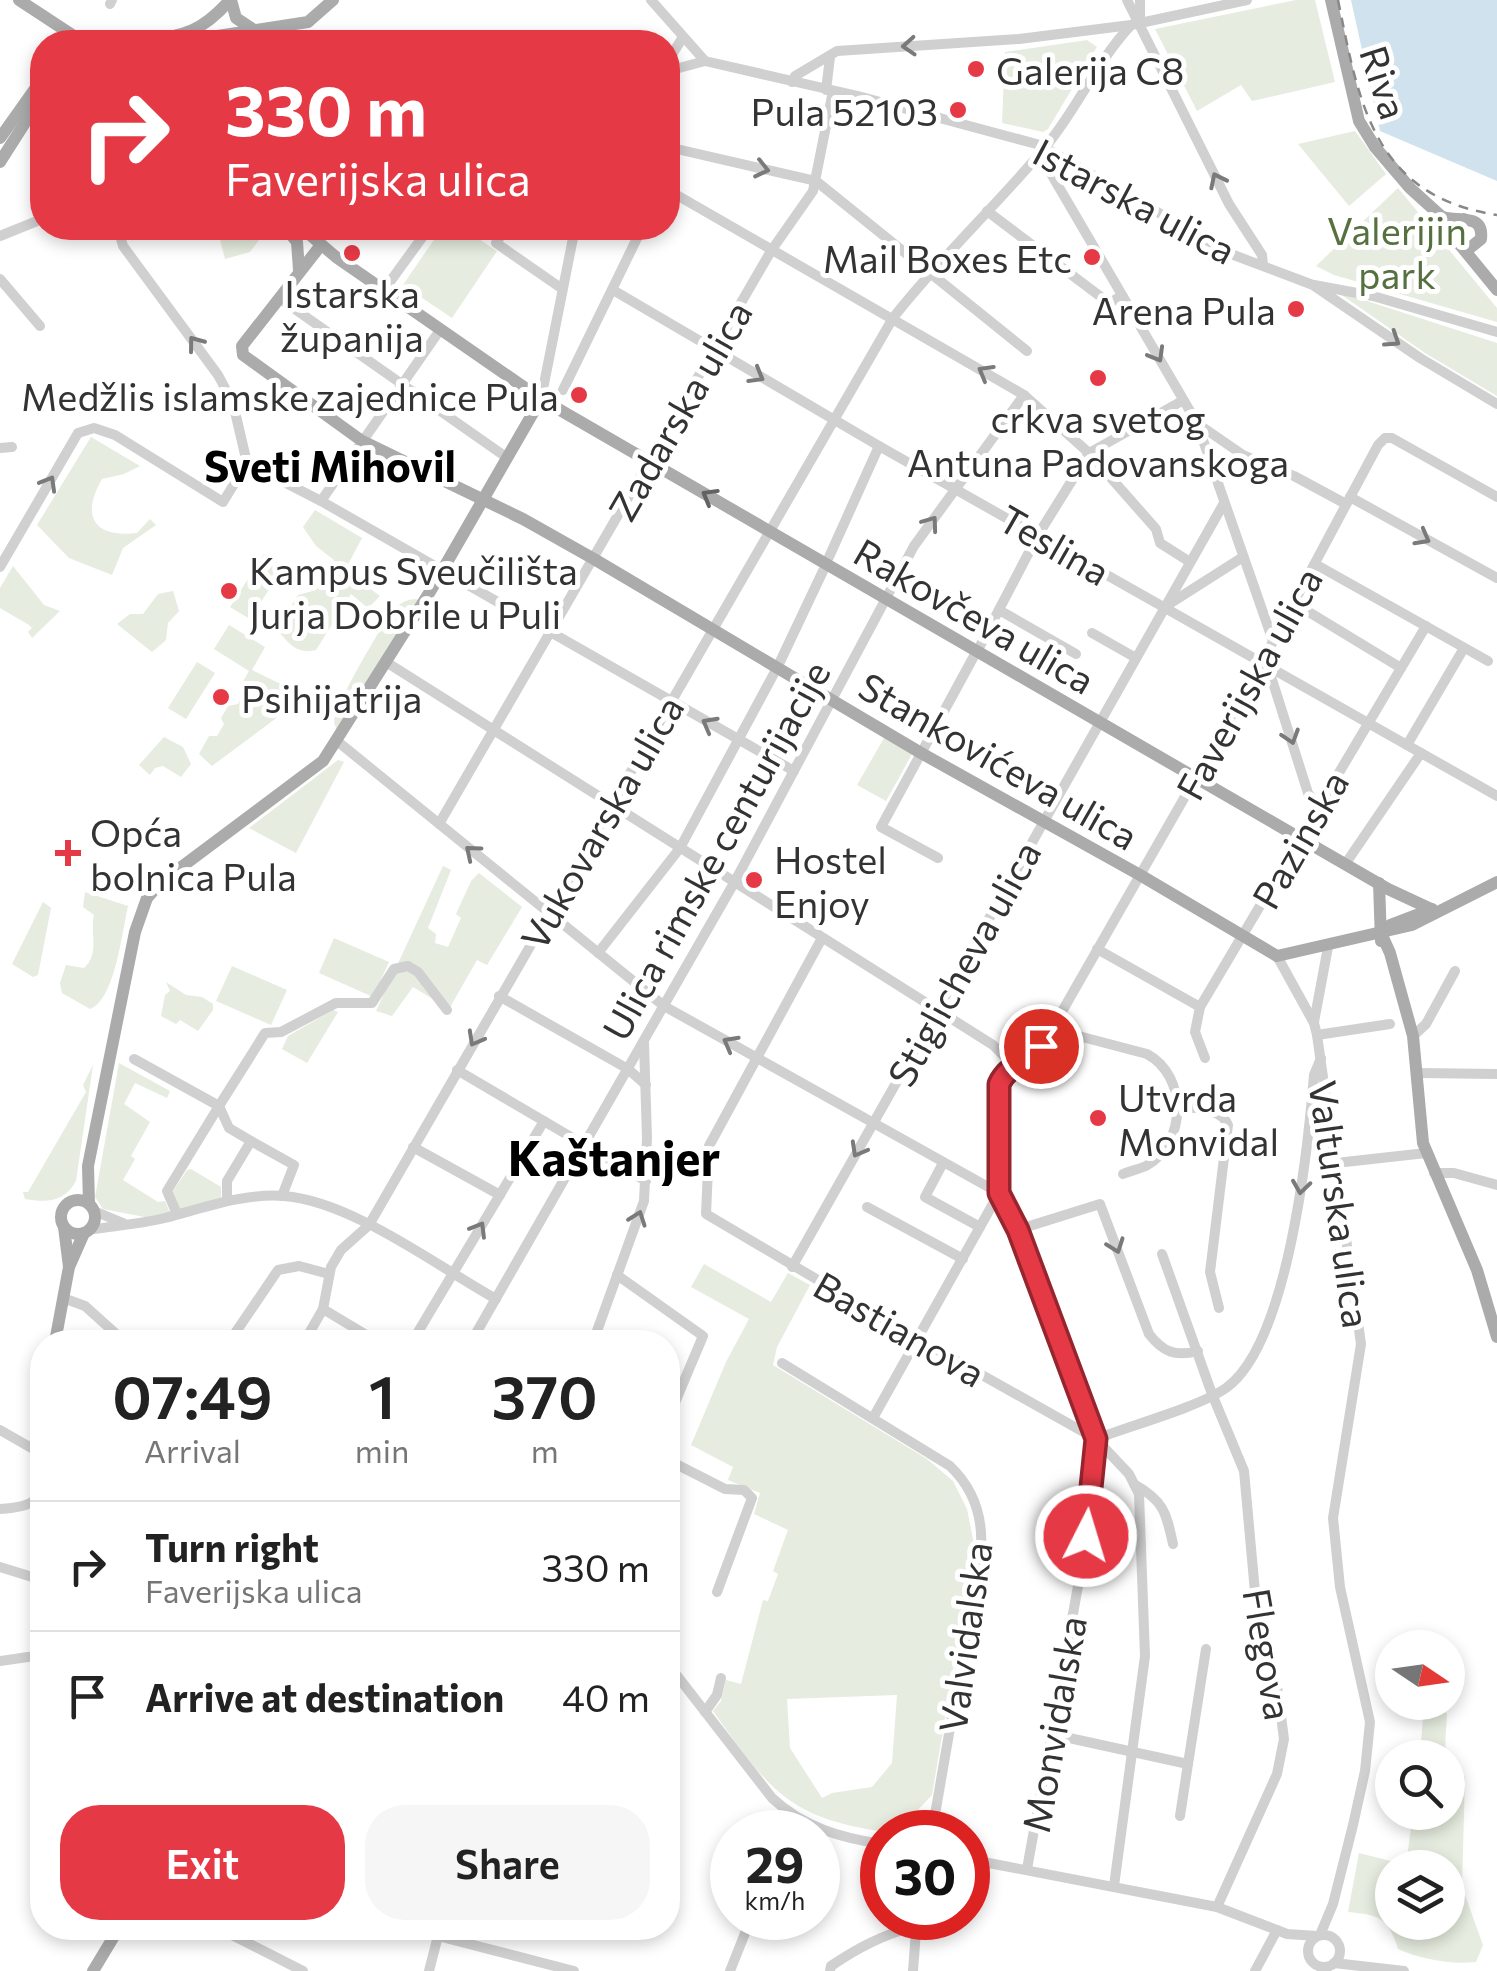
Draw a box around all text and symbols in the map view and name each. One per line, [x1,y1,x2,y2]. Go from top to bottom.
one-way arrow [900,35,916,57]
street label: Riva [1351,39,1419,125]
place label: Galerija C8 [996,46,1184,93]
marker: Galerija C8 [965,58,987,80]
text: 330 m [225,65,427,150]
icon: right [60,70,190,200]
place label: Pula 52103 [751,87,938,134]
marker: Pula 52103 [947,99,969,121]
street label: Istarska ulica [1026,127,1244,273]
text: Faverijska ulica [225,150,531,205]
one-way arrow [754,157,771,178]
one-way arrow [1210,173,1229,191]
park label: Valerijin park [1327,206,1467,297]
place label: Mail Boxes Etc [823,234,1072,281]
marker: Istarska županija [341,242,363,264]
marker: Mail Boxes Etc [1081,246,1103,268]
place label: Istarska županija [280,269,424,360]
place label: Arena Pula [1092,286,1276,333]
street label: Zadarska ulica [597,292,761,528]
marker: Arena Pula [1285,298,1307,320]
one-way arrow [1382,328,1400,347]
one-way arrow [190,336,207,354]
one-way arrow [1145,344,1164,362]
one-way arrow [746,364,764,383]
one-way arrow [978,365,996,384]
marker: crkva svetog Antuna Padovanskoga [1087,367,1109,389]
place label: Medžlis islamske zajednice Pula [21,372,559,419]
marker: Medžlis islamske zajednice Pula [568,384,590,406]
place label: crkva svetog Antuna Padovanskoga [907,394,1289,485]
district label: Sveti Mihovil [204,439,456,491]
one-way arrow [37,476,56,494]
one-way arrow [701,489,719,508]
street label: Teslina [991,494,1119,594]
one-way arrow [919,516,936,534]
one-way arrow [1413,525,1431,545]
street label: Rakovčeva ulica [846,527,1104,703]
place label: Kampus Sveučilišta Jurja Dobrile u Puli [249,546,578,637]
street label: Faverijska ulica [1165,559,1331,807]
marker: Kampus Sveučilišta Jurja Dobrile u Puli [218,580,240,602]
street label: Ulica rimske centurijacije [591,652,839,1048]
street label: Stankovićeva ulica [851,661,1147,859]
place label: Psihijatrija [241,674,422,721]
marker: Psihijatrija [210,686,232,708]
street label: Vukovarska ulica [509,687,693,957]
one-way arrow [701,717,719,737]
one-way arrow [1279,728,1299,745]
street label: Pazinska [1241,761,1357,917]
place label: Opća bolnica Pula [90,808,297,899]
street label: Stiglicheva ulica [876,832,1050,1094]
place label: Hostel Enjoy [774,835,887,926]
marker: Opća bolnica Pula [55,840,81,866]
one-way arrow [465,846,483,864]
marker: Hostel Enjoy [743,869,765,891]
pin [999,1004,1084,1089]
icon: arrive [1014,1019,1069,1074]
one-way arrow [467,1028,487,1046]
one-way arrow [723,1036,741,1056]
place label: Utvrda Monvidal [1118,1073,1279,1164]
street label: Valturska ulica [1300,1077,1382,1331]
marker: Utvrda Monvidal [1087,1107,1109,1129]
district label: Kaštanjer [508,1127,721,1186]
one-way arrow [850,1139,870,1157]
one-way arrow [1291,1179,1312,1196]
one-way arrow [626,1210,647,1227]
one-way arrow [467,1222,486,1240]
one-way arrow [1104,1236,1124,1254]
street label: Bastianova [806,1260,994,1396]
text: 07:49 [112,1358,273,1431]
text: 1 [369,1358,395,1431]
text: 370 [492,1358,598,1431]
text: Arrival [144,1430,241,1470]
text: min [355,1430,409,1470]
text: m [531,1430,559,1470]
position arrow [1034,1484,1138,1588]
text: Turn right [145,1523,319,1570]
icon: right [60,1539,115,1594]
street label: Valvidalska [927,1539,1001,1735]
text: 330 m [542,1543,650,1590]
text: Faverijska ulica [145,1570,363,1610]
street label: Flegova [1234,1585,1304,1723]
street label: Monvidalska [1011,1612,1095,1836]
north arrow [1375,1630,1465,1720]
map controls [1375,1630,1465,1940]
icon: arrive [60,1669,115,1724]
text: Arrive at destination [145,1673,504,1720]
text: 40 m [562,1673,650,1720]
button: search [1375,1740,1465,1830]
button: Exit [60,1805,345,1920]
button: Share [365,1805,650,1920]
speed limit sign: 30 [860,1810,990,1940]
text: 29 [745,1832,804,1893]
button: layers [1375,1850,1465,1940]
text: km/h [745,1885,805,1915]

